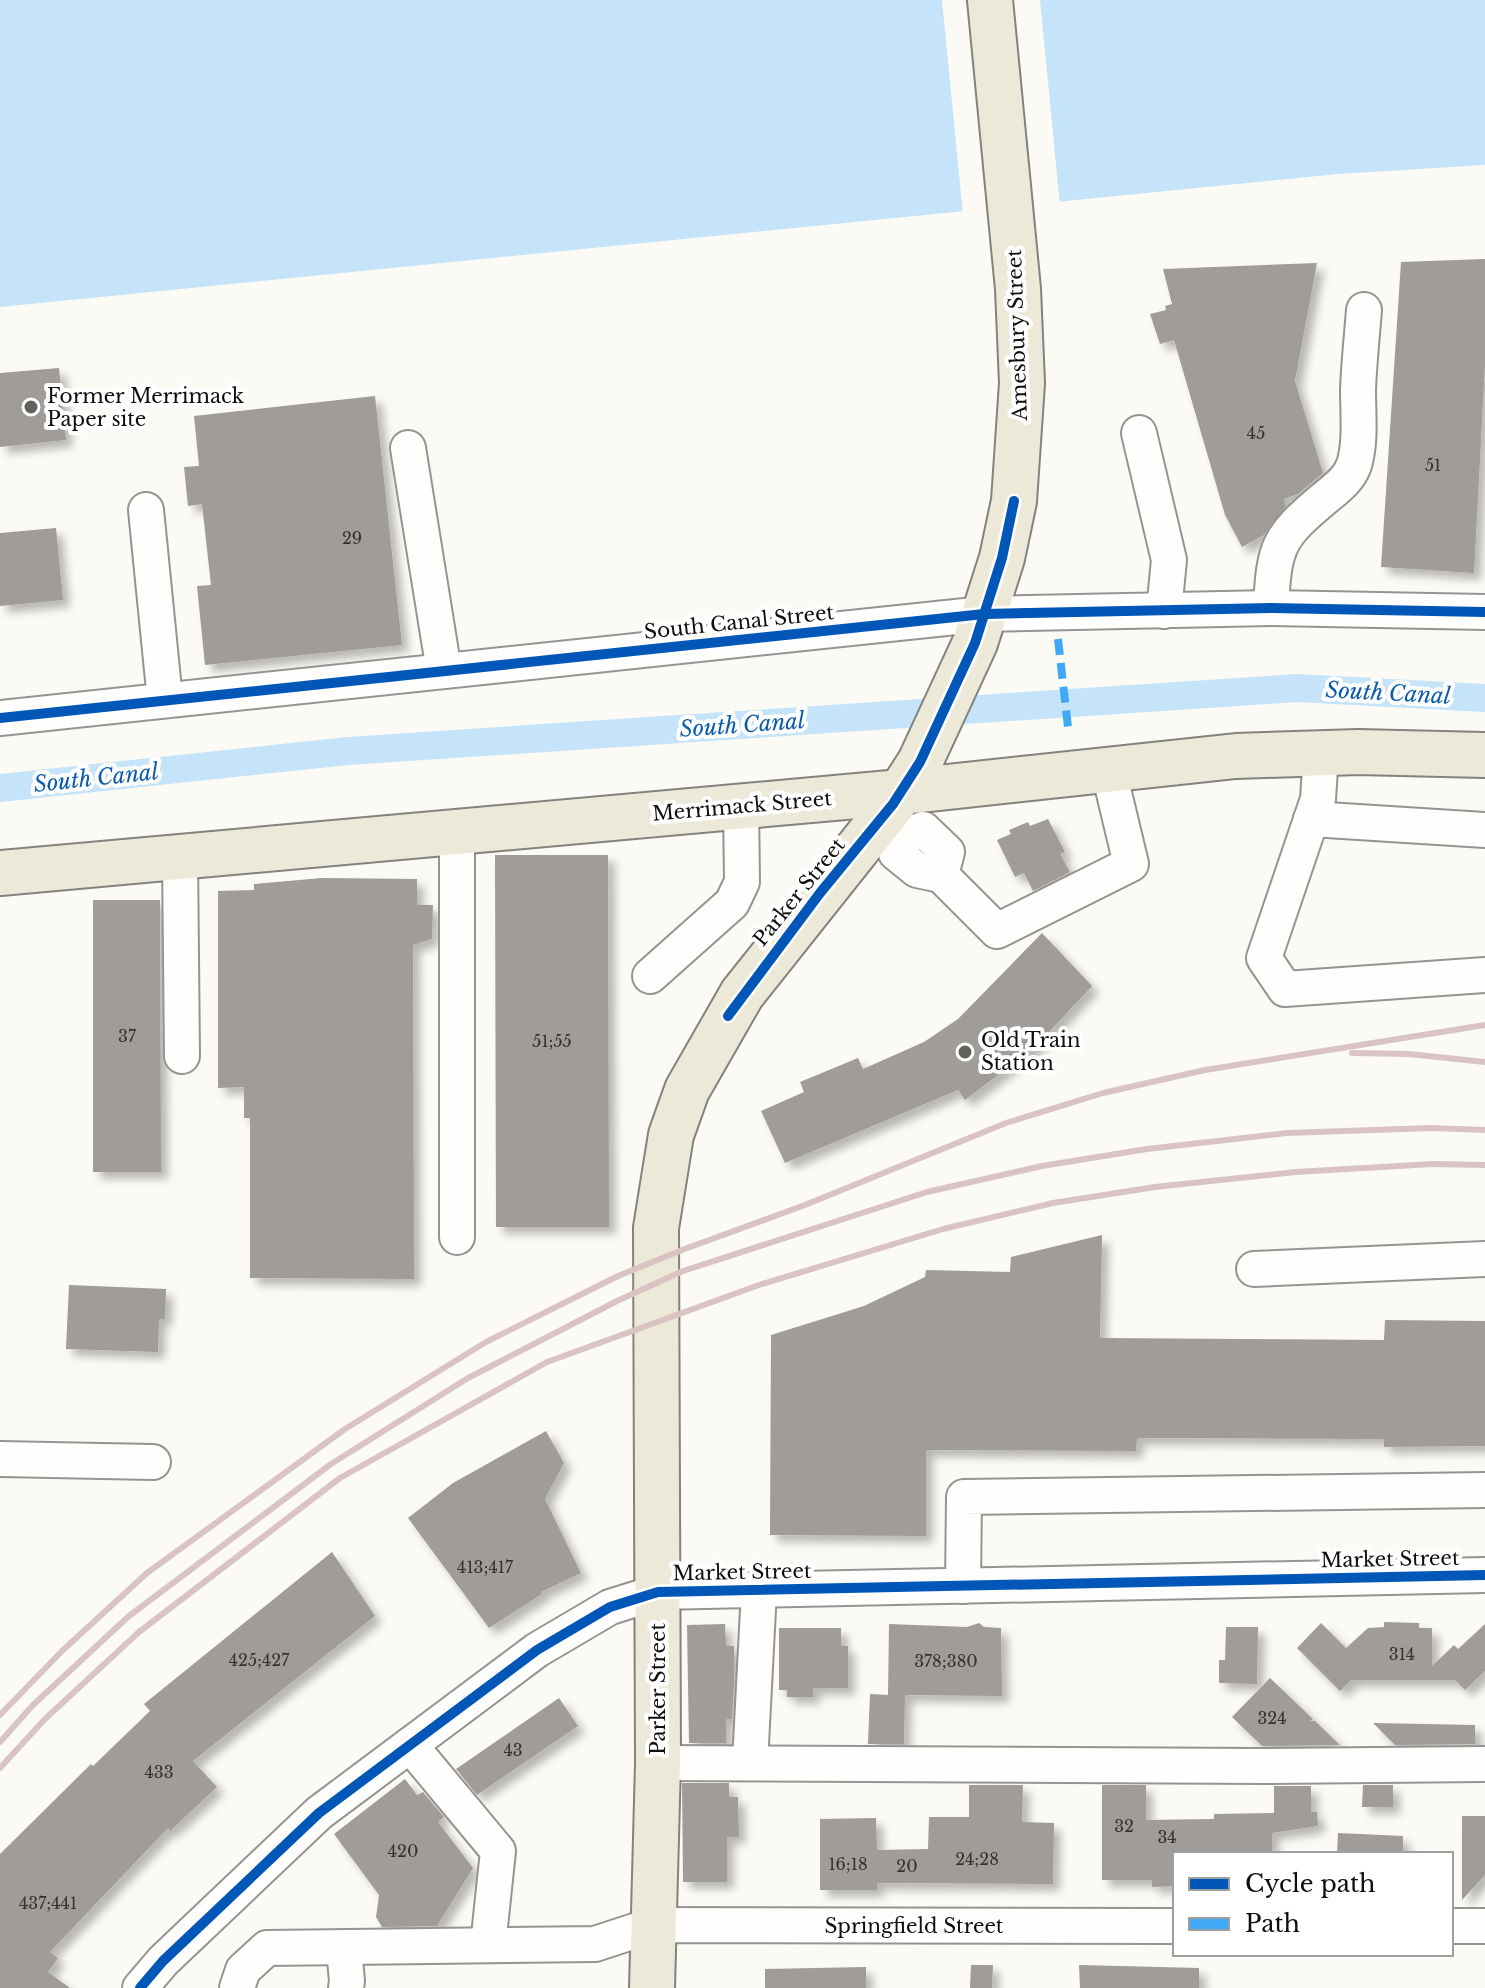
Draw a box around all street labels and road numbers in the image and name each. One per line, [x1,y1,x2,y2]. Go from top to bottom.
street label: Amesbury Street [1002,248,1032,422]
street label: South Canal Street [643,600,836,644]
street label: Merrimack Street [651,786,833,826]
street label: Parker Street [748,833,850,951]
street label: Market Street [1320,1546,1460,1572]
street label: Market Street [672,1559,812,1585]
street label: Parker Street [646,1623,670,1755]
street label: Springfield Street [825,1914,1004,1938]

